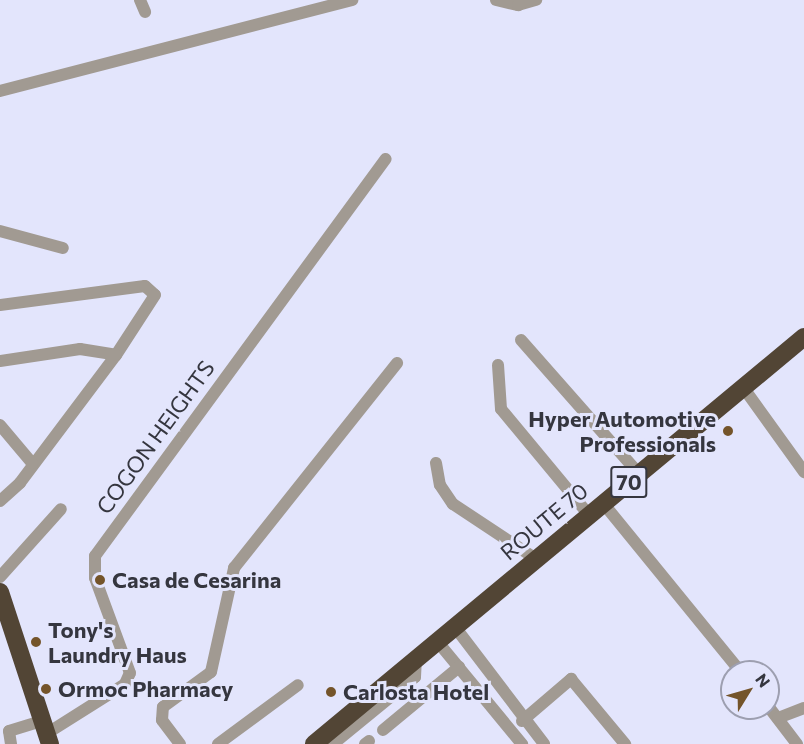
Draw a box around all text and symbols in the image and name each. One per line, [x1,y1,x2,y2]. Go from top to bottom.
street label: COGON HEIGHTS [90,355,220,519]
place label: Hyper Automotive Professionals [528,405,716,457]
marker: Hyper Automotive Professionals [721,424,735,438]
road number: 70 [610,464,648,500]
street label: ROUTE 70 [495,477,593,565]
place label: Casa de Cesarina [112,567,281,593]
marker: Casa de Cesarina [93,573,107,587]
place label: Tony's Laundry Haus [48,616,187,668]
marker: Tony's Laundry Haus [29,635,43,649]
north arrow [720,660,780,720]
text: N [752,670,774,691]
place label: Ormoc Pharmacy [58,676,233,702]
place label: Carlosta Hotel [343,679,489,705]
marker: Ormoc Pharmacy [39,682,53,696]
marker: Carlosta Hotel [324,685,338,699]

